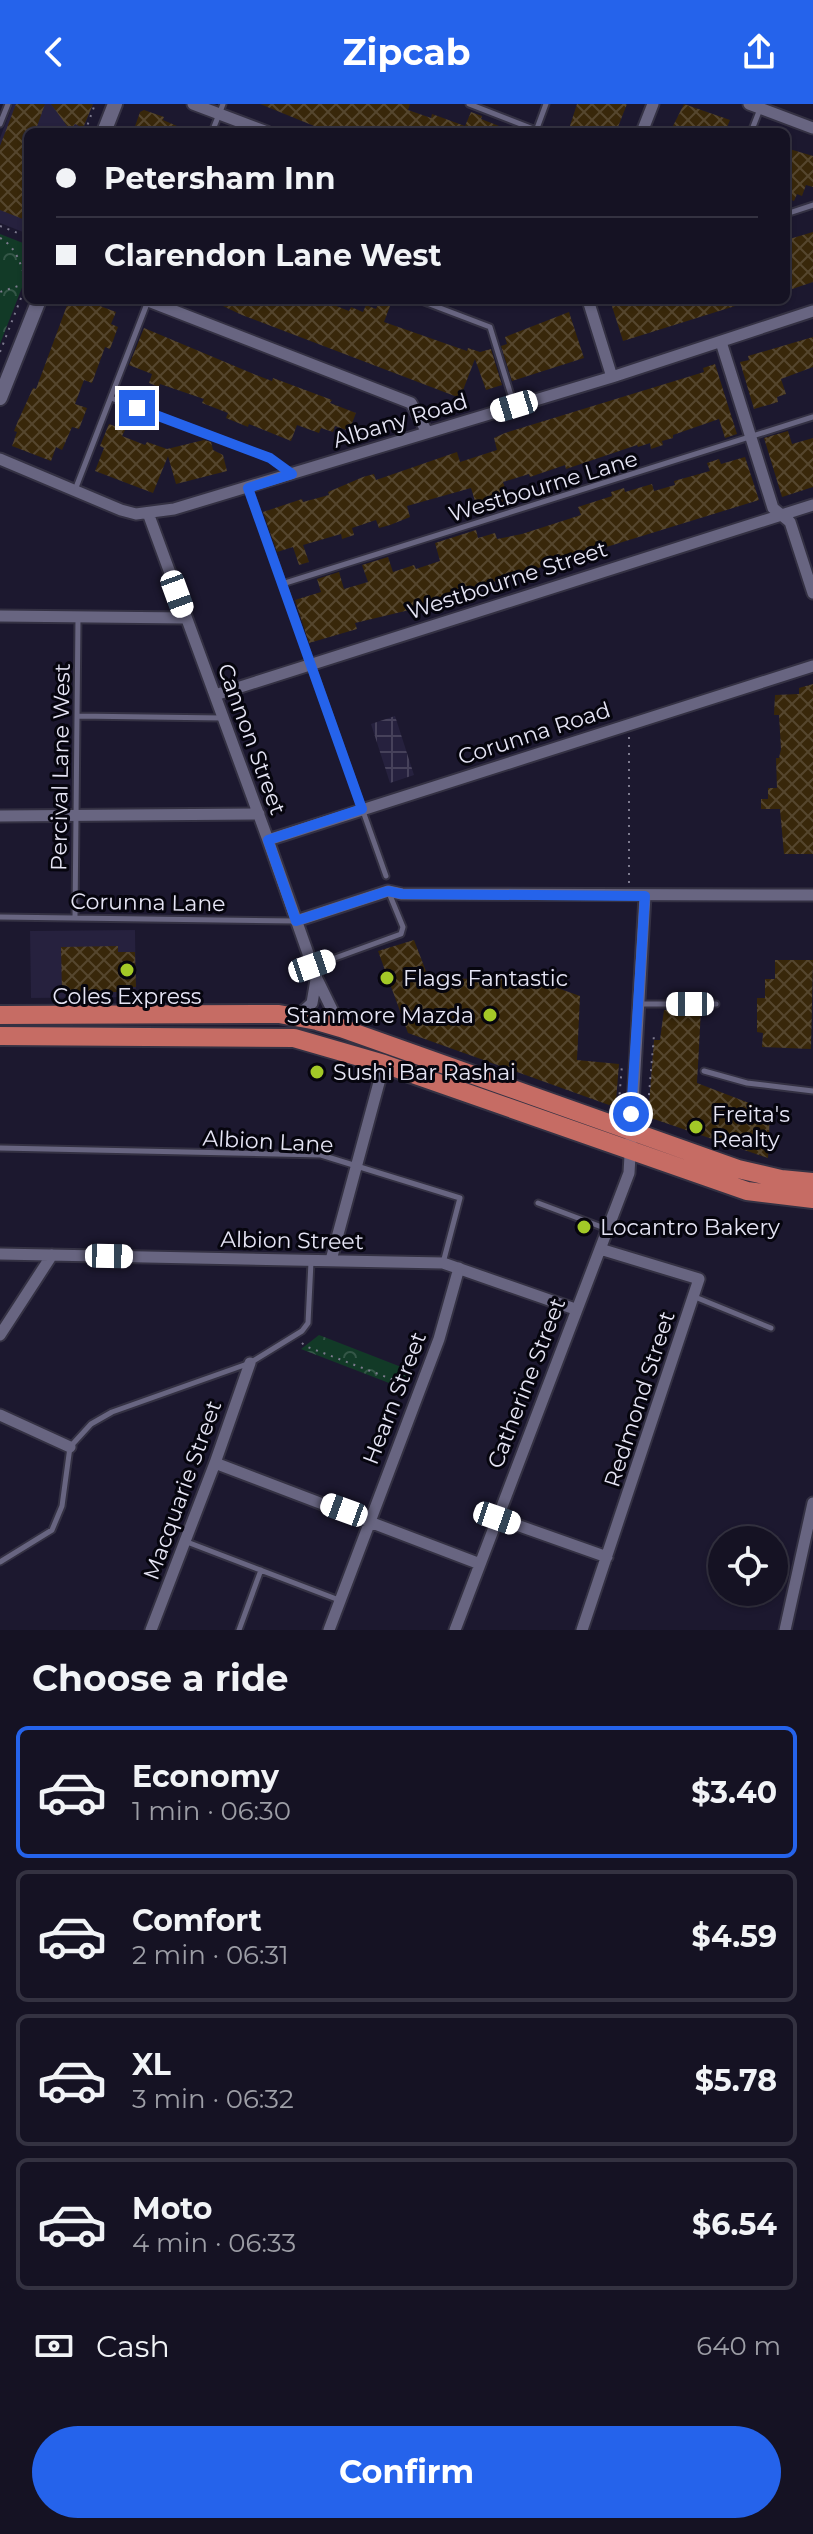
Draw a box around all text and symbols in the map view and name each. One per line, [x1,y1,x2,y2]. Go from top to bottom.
icon: back [32,30,76,74]
text: Zipcab [342,30,471,74]
icon: share [737,30,781,74]
text: Petersham Inn [104,160,335,197]
text: Clarendon Lane West [104,237,442,274]
street label: Albany Road [330,387,471,454]
car [488,388,540,424]
route end [119,390,155,426]
street label: Westbourne Lane [445,445,641,528]
street label: Westbourne Street [404,535,611,626]
car [158,567,196,621]
street label: Cannon Street [212,660,291,819]
street label: Percival Lane West [45,663,76,871]
street label: Corunna Road [455,696,614,771]
street label: Corunna Lane [70,888,226,917]
car [285,947,339,985]
marker: Coles Express [118,961,136,979]
place label: Flags Fantastic [403,965,568,992]
marker: Flags Fantastic [378,969,396,987]
place label: Coles Express [53,983,202,1010]
car [666,992,714,1016]
place label: Stanmore Mazda [286,1002,474,1029]
marker: Stanmore Mazda [481,1006,499,1024]
place label: Sushi Bar Rashai [333,1059,516,1086]
marker: Sushi Bar Rashai [308,1063,326,1081]
route start [613,1096,649,1132]
place label: Freita's Realty [712,1101,790,1153]
marker: Freita's Realty [687,1118,705,1136]
street label: Albion Lane [202,1125,334,1158]
place label: Locantro Bakery [600,1214,780,1241]
marker: Locantro Bakery [575,1218,593,1236]
street label: Albion Street [220,1226,364,1255]
car [85,1244,133,1268]
street label: Catherine Street [482,1294,571,1472]
street label: Redmond Street [598,1308,681,1490]
street label: Hearn Street [357,1328,432,1468]
street label: Macquarie Street [137,1397,227,1584]
car [317,1491,371,1529]
car [470,1499,524,1537]
map controls [708,1526,788,1606]
button: locate [708,1526,788,1606]
text: Choose a ride [32,1656,289,1700]
icon: car [36,1756,108,1828]
text: Economy [132,1758,279,1795]
text: $3.40 [691,1774,777,1811]
text: 1 min · 06:30 [132,1795,291,1827]
icon: car [36,1900,108,1972]
text: Comfort [132,1902,262,1939]
text: $4.59 [691,1918,777,1955]
text: 2 min · 06:31 [132,1939,289,1971]
icon: car [36,2044,108,2116]
text: XL [132,2046,171,2083]
text: $5.78 [695,2062,777,2099]
text: 3 min · 06:32 [132,2083,294,2115]
icon: car [36,2188,108,2260]
text: Moto [132,2190,213,2227]
text: $6.54 [692,2206,777,2243]
text: 4 min · 06:33 [132,2227,296,2259]
icon: cash [32,2324,76,2368]
text: Cash [96,2328,170,2365]
text: 640 m [696,2330,781,2362]
button: Confirm [32,2426,781,2518]

